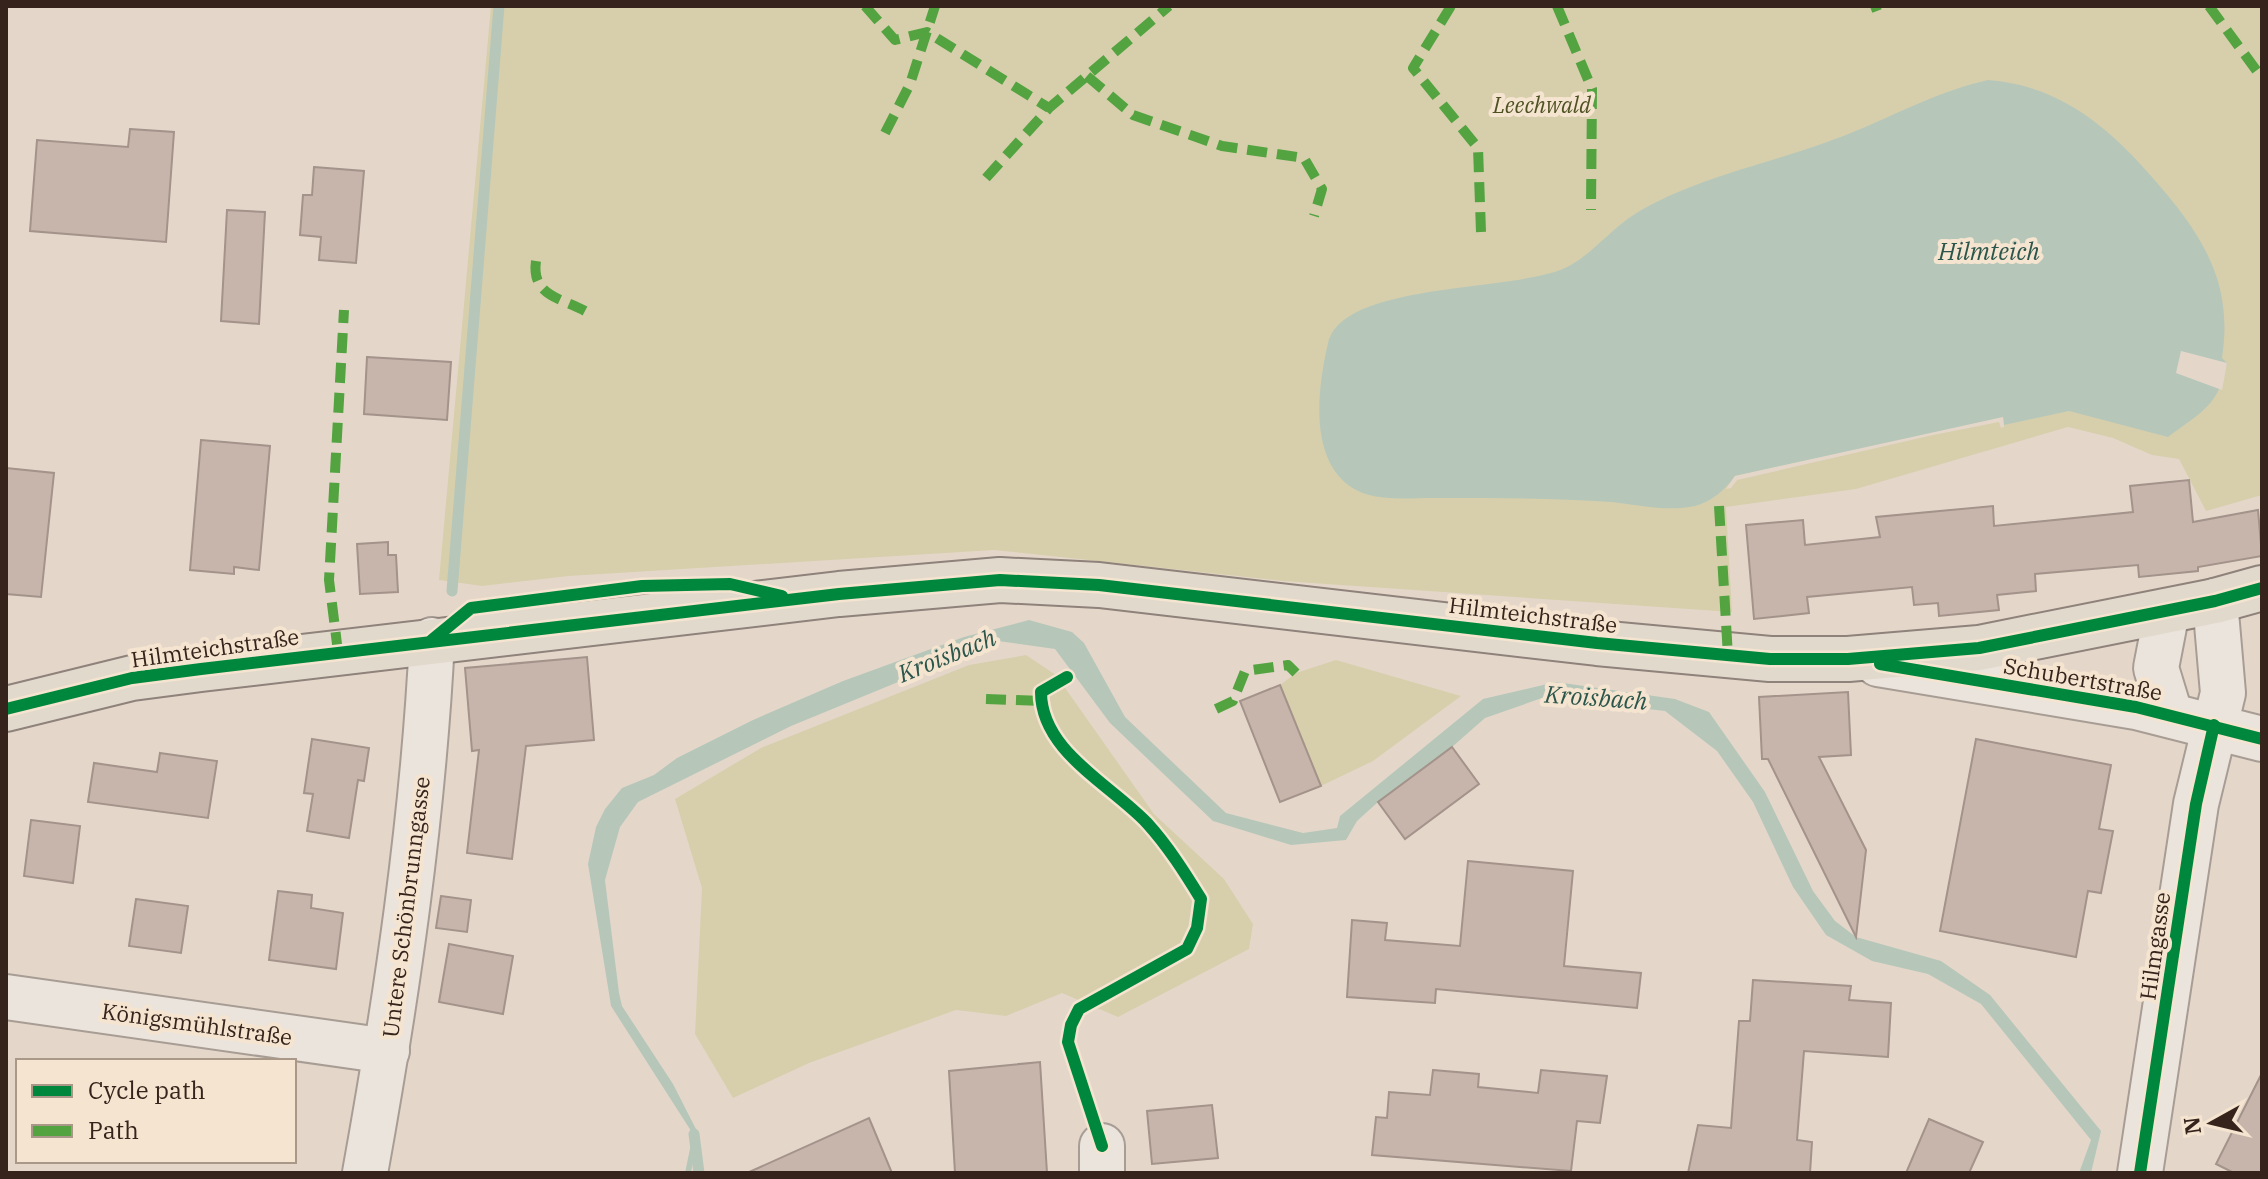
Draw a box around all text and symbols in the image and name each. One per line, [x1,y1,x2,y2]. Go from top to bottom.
park label: Leechwald [1492,90,1592,119]
water label: Hilmteich [1937,235,2040,267]
street label: Hilmteichstraße [1447,590,1619,639]
street label: Hilmteichstraße [129,621,301,674]
water label: Kroisbach [892,621,1000,690]
street label: Schubertstraße [2002,650,2165,707]
water label: Kroisbach [1543,677,1648,717]
street label: Untere Schönbrunngasse [375,775,436,1039]
street label: Hilmgasse [2133,890,2176,1002]
street label: Königsmühlstraße [100,996,294,1051]
legend [16,1059,296,1163]
text: Cycle path [88,1074,205,1106]
north arrow [2172,1083,2252,1163]
text: Path [88,1114,139,1146]
text: N [2176,1115,2207,1136]

